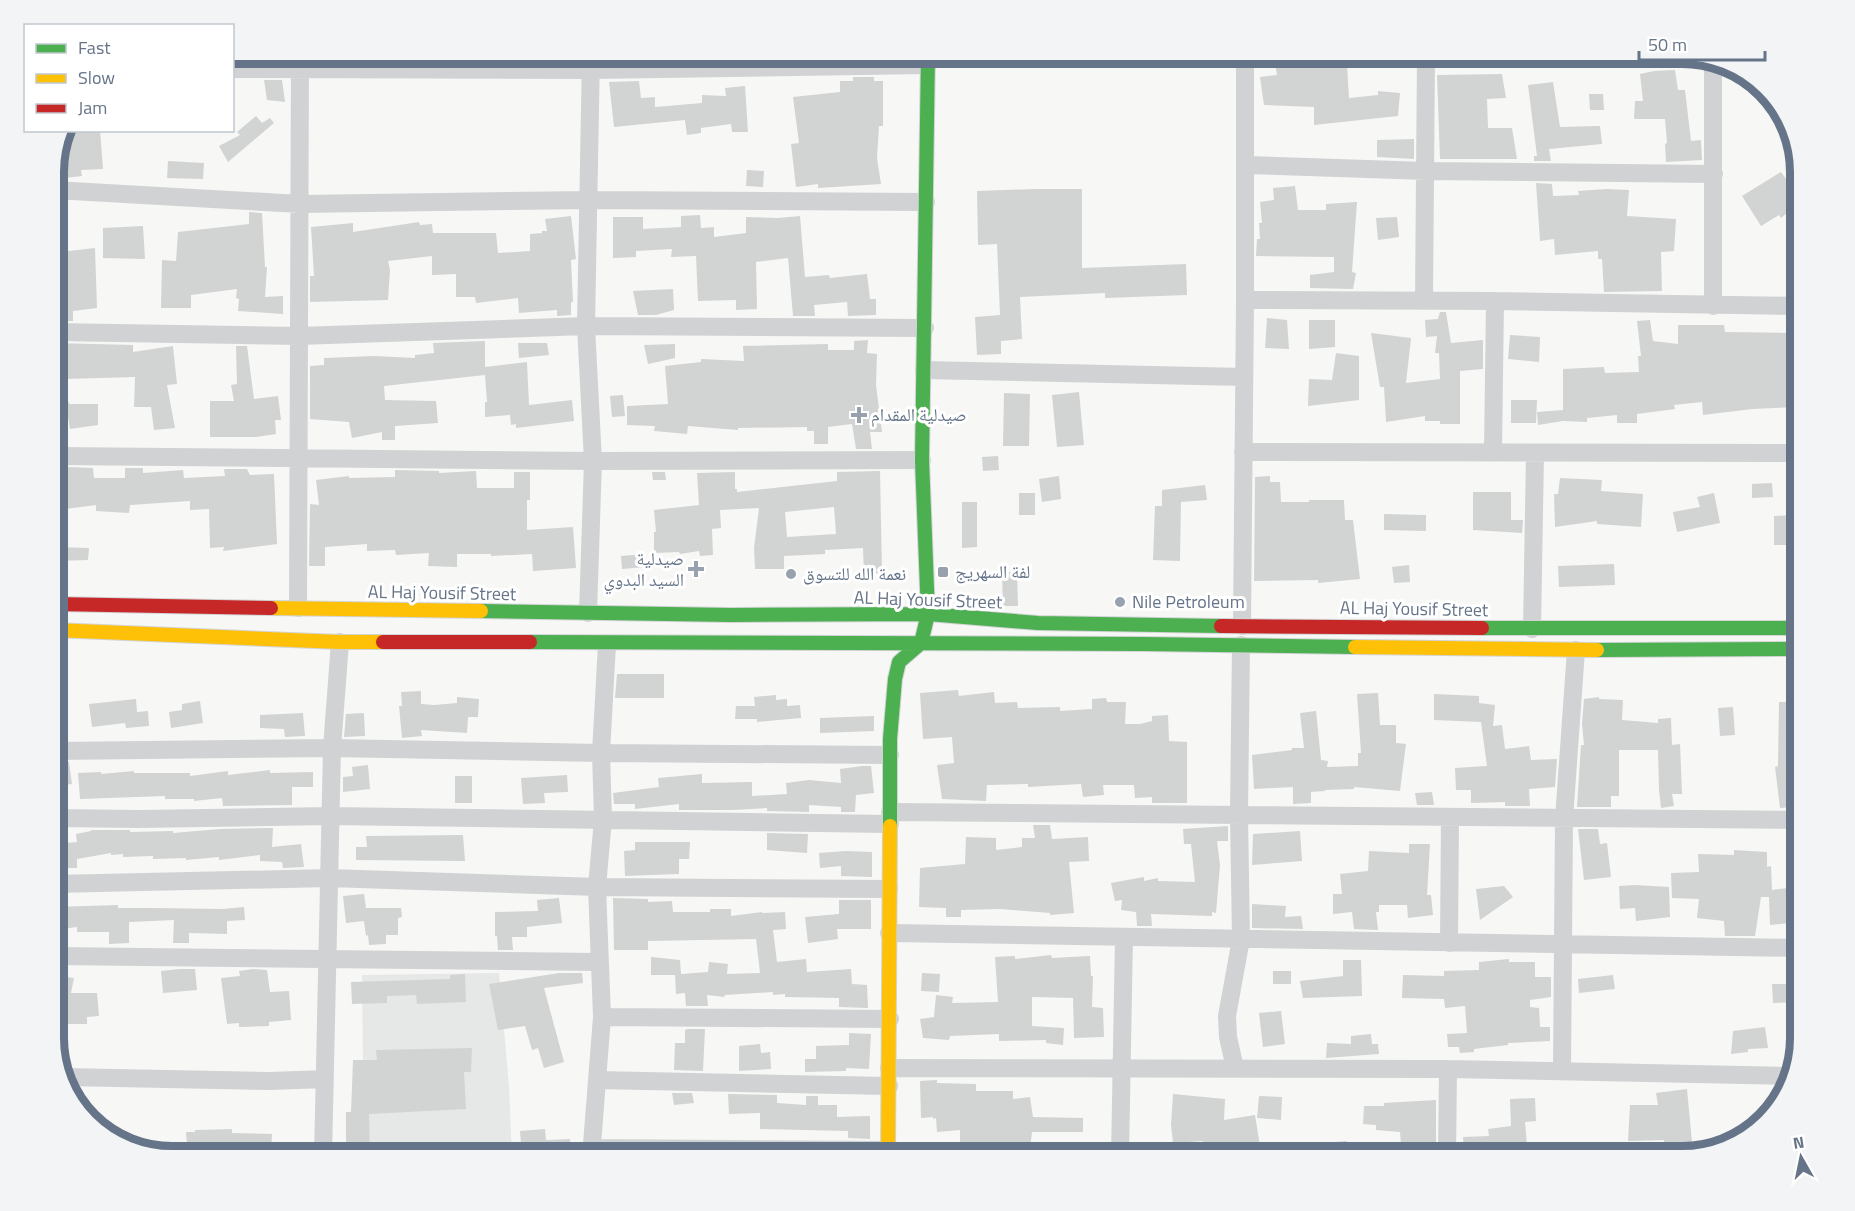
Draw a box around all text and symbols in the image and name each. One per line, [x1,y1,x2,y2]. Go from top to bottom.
legend [24,24,234,132]
scale bar [1639,24,1765,62]
text: 50 m [1648,31,1687,58]
text: Fast [78,34,111,61]
text: Slow [78,64,115,91]
text: Jam [78,94,107,121]
place label: صيدلية المقدام [871,401,967,428]
marker: صيدلية المقدام [852,408,866,422]
place label: صيدلية السيد البدوي [604,545,684,595]
place label: لفة السهريج [955,558,1030,585]
place label: نعمة الله للتسوق [803,560,906,587]
marker: صيدلية السيد البدوي [689,562,703,576]
marker: لفة السهريج [936,565,950,579]
marker: نعمة الله للتسوق [784,567,798,581]
street label: AL Haj Yousif Street [368,578,517,607]
street label: AL Haj Yousif Street [853,583,1003,616]
place label: Nile Petroleum [1132,588,1245,615]
street label: AL Haj Yousif Street [1340,594,1489,623]
marker: Nile Petroleum [1113,595,1127,609]
north arrow [1771,1127,1831,1187]
text: N [1791,1129,1806,1155]

